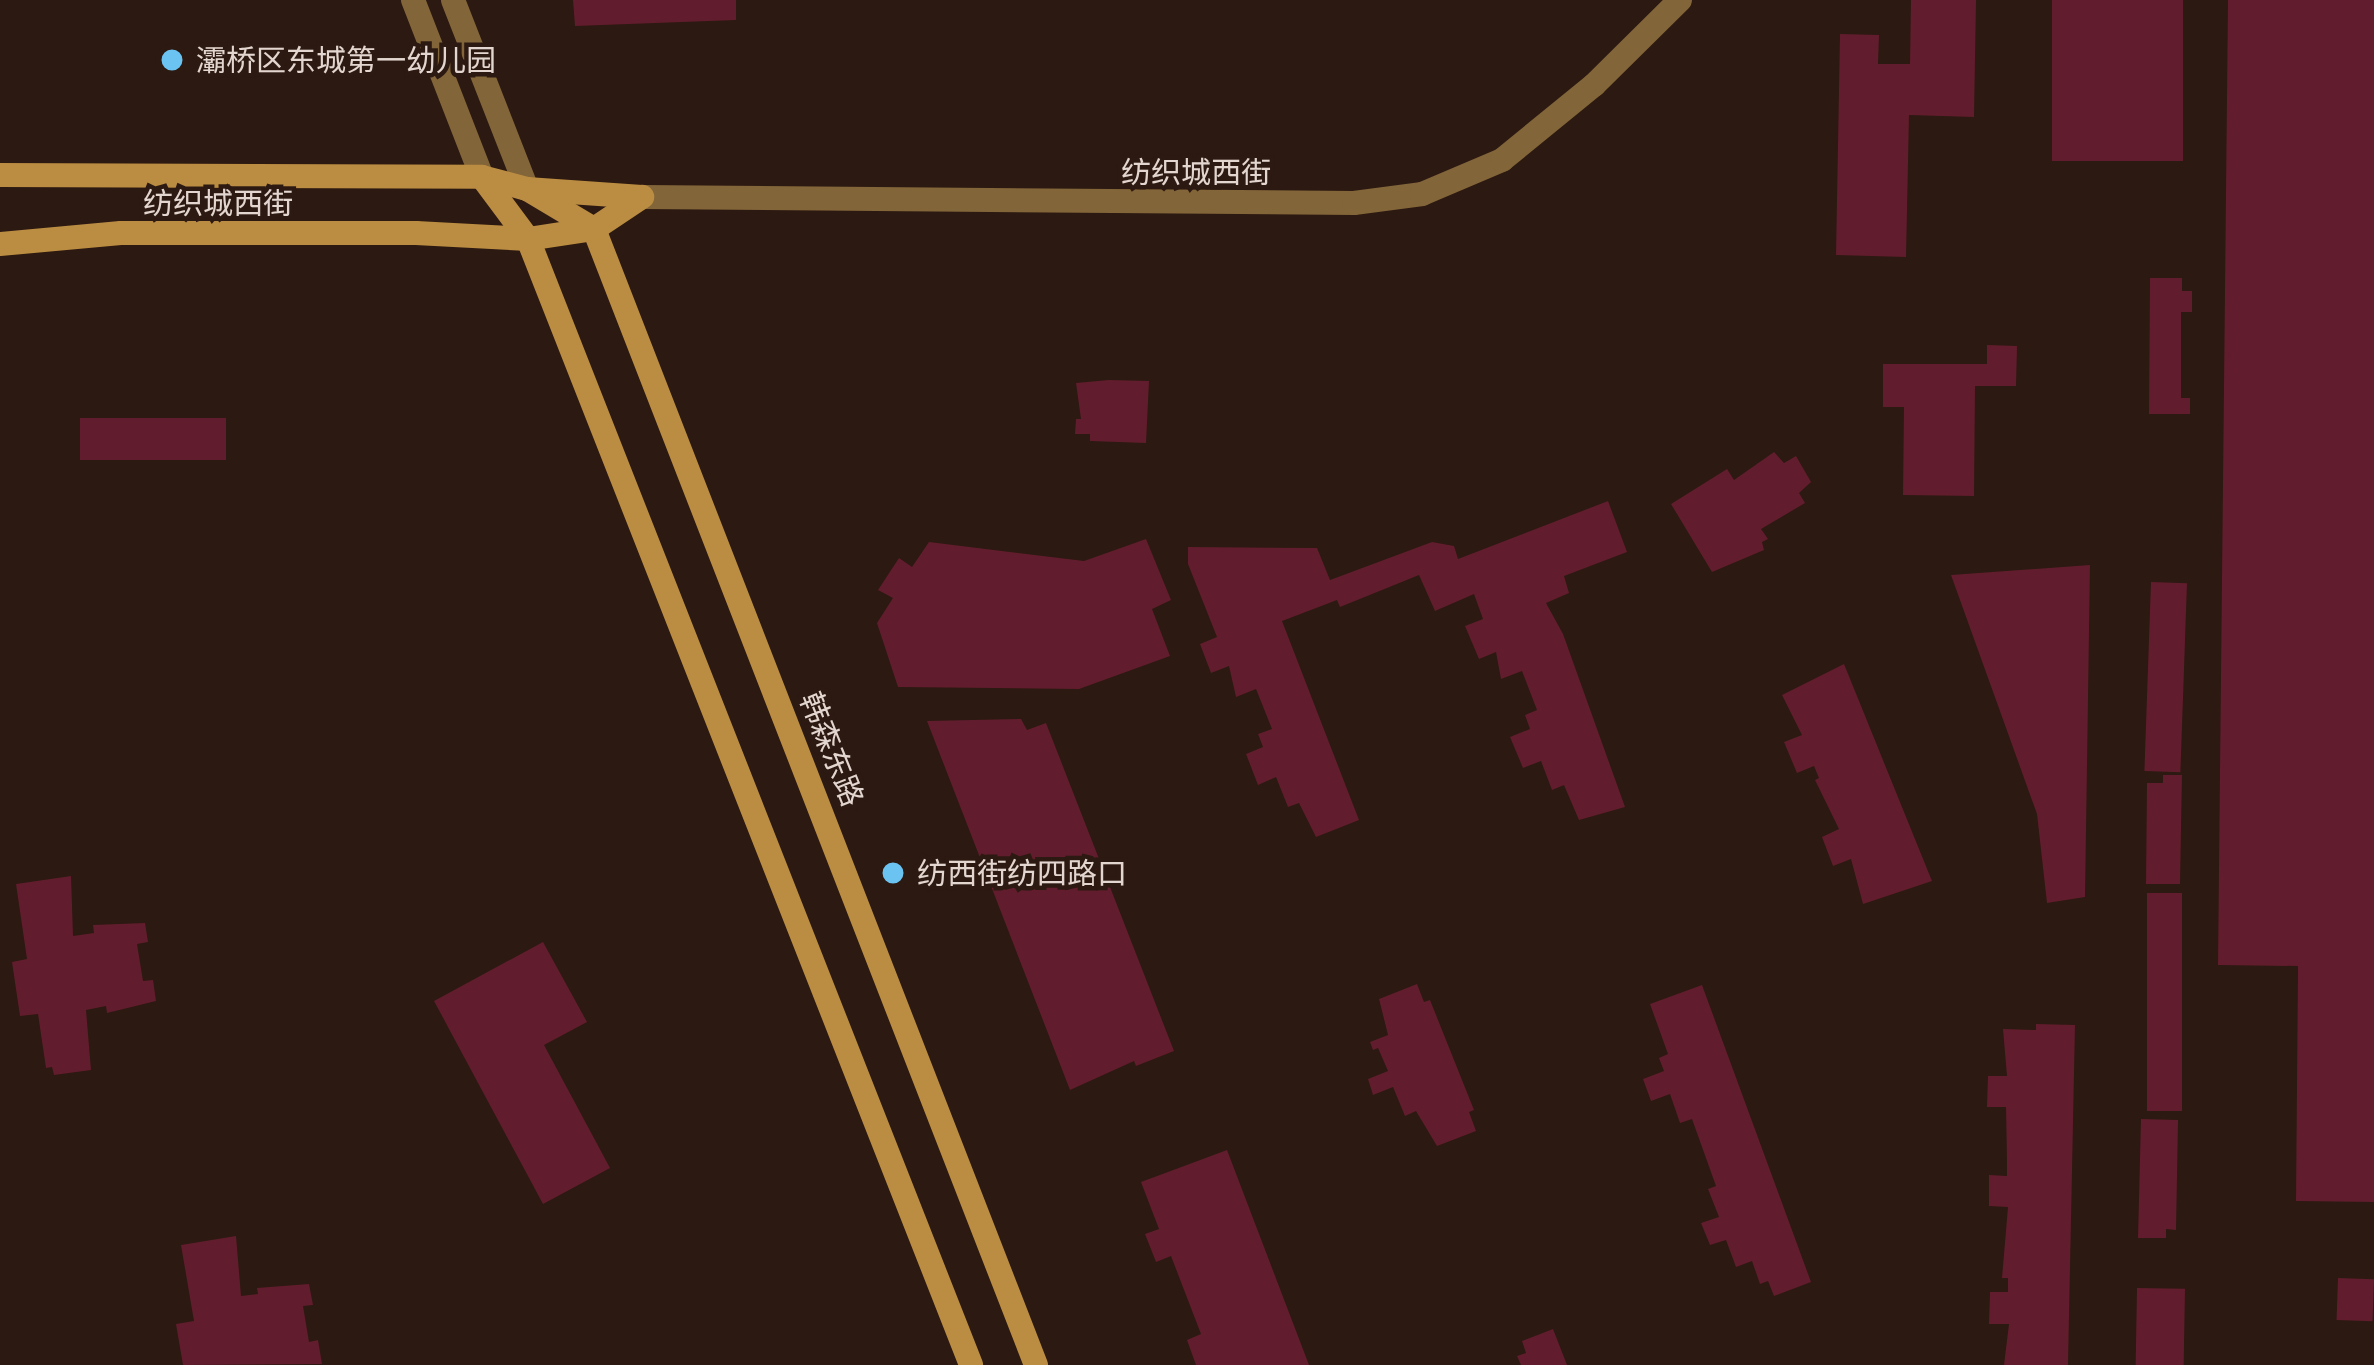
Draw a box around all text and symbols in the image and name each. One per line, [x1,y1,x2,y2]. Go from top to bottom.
place label: 灞桥区东城第一幼儿园 [196,42,496,78]
marker: 灞桥区东城第一幼儿园 [159,47,185,73]
street label: 纺织城西街 [1121,154,1271,190]
street label: 纺织城西街 [143,185,293,221]
street label: 韩森东路 [793,687,871,811]
place label: 纺西街纺四路口 [917,855,1127,891]
marker: 纺西街纺四路口 [880,860,906,886]

